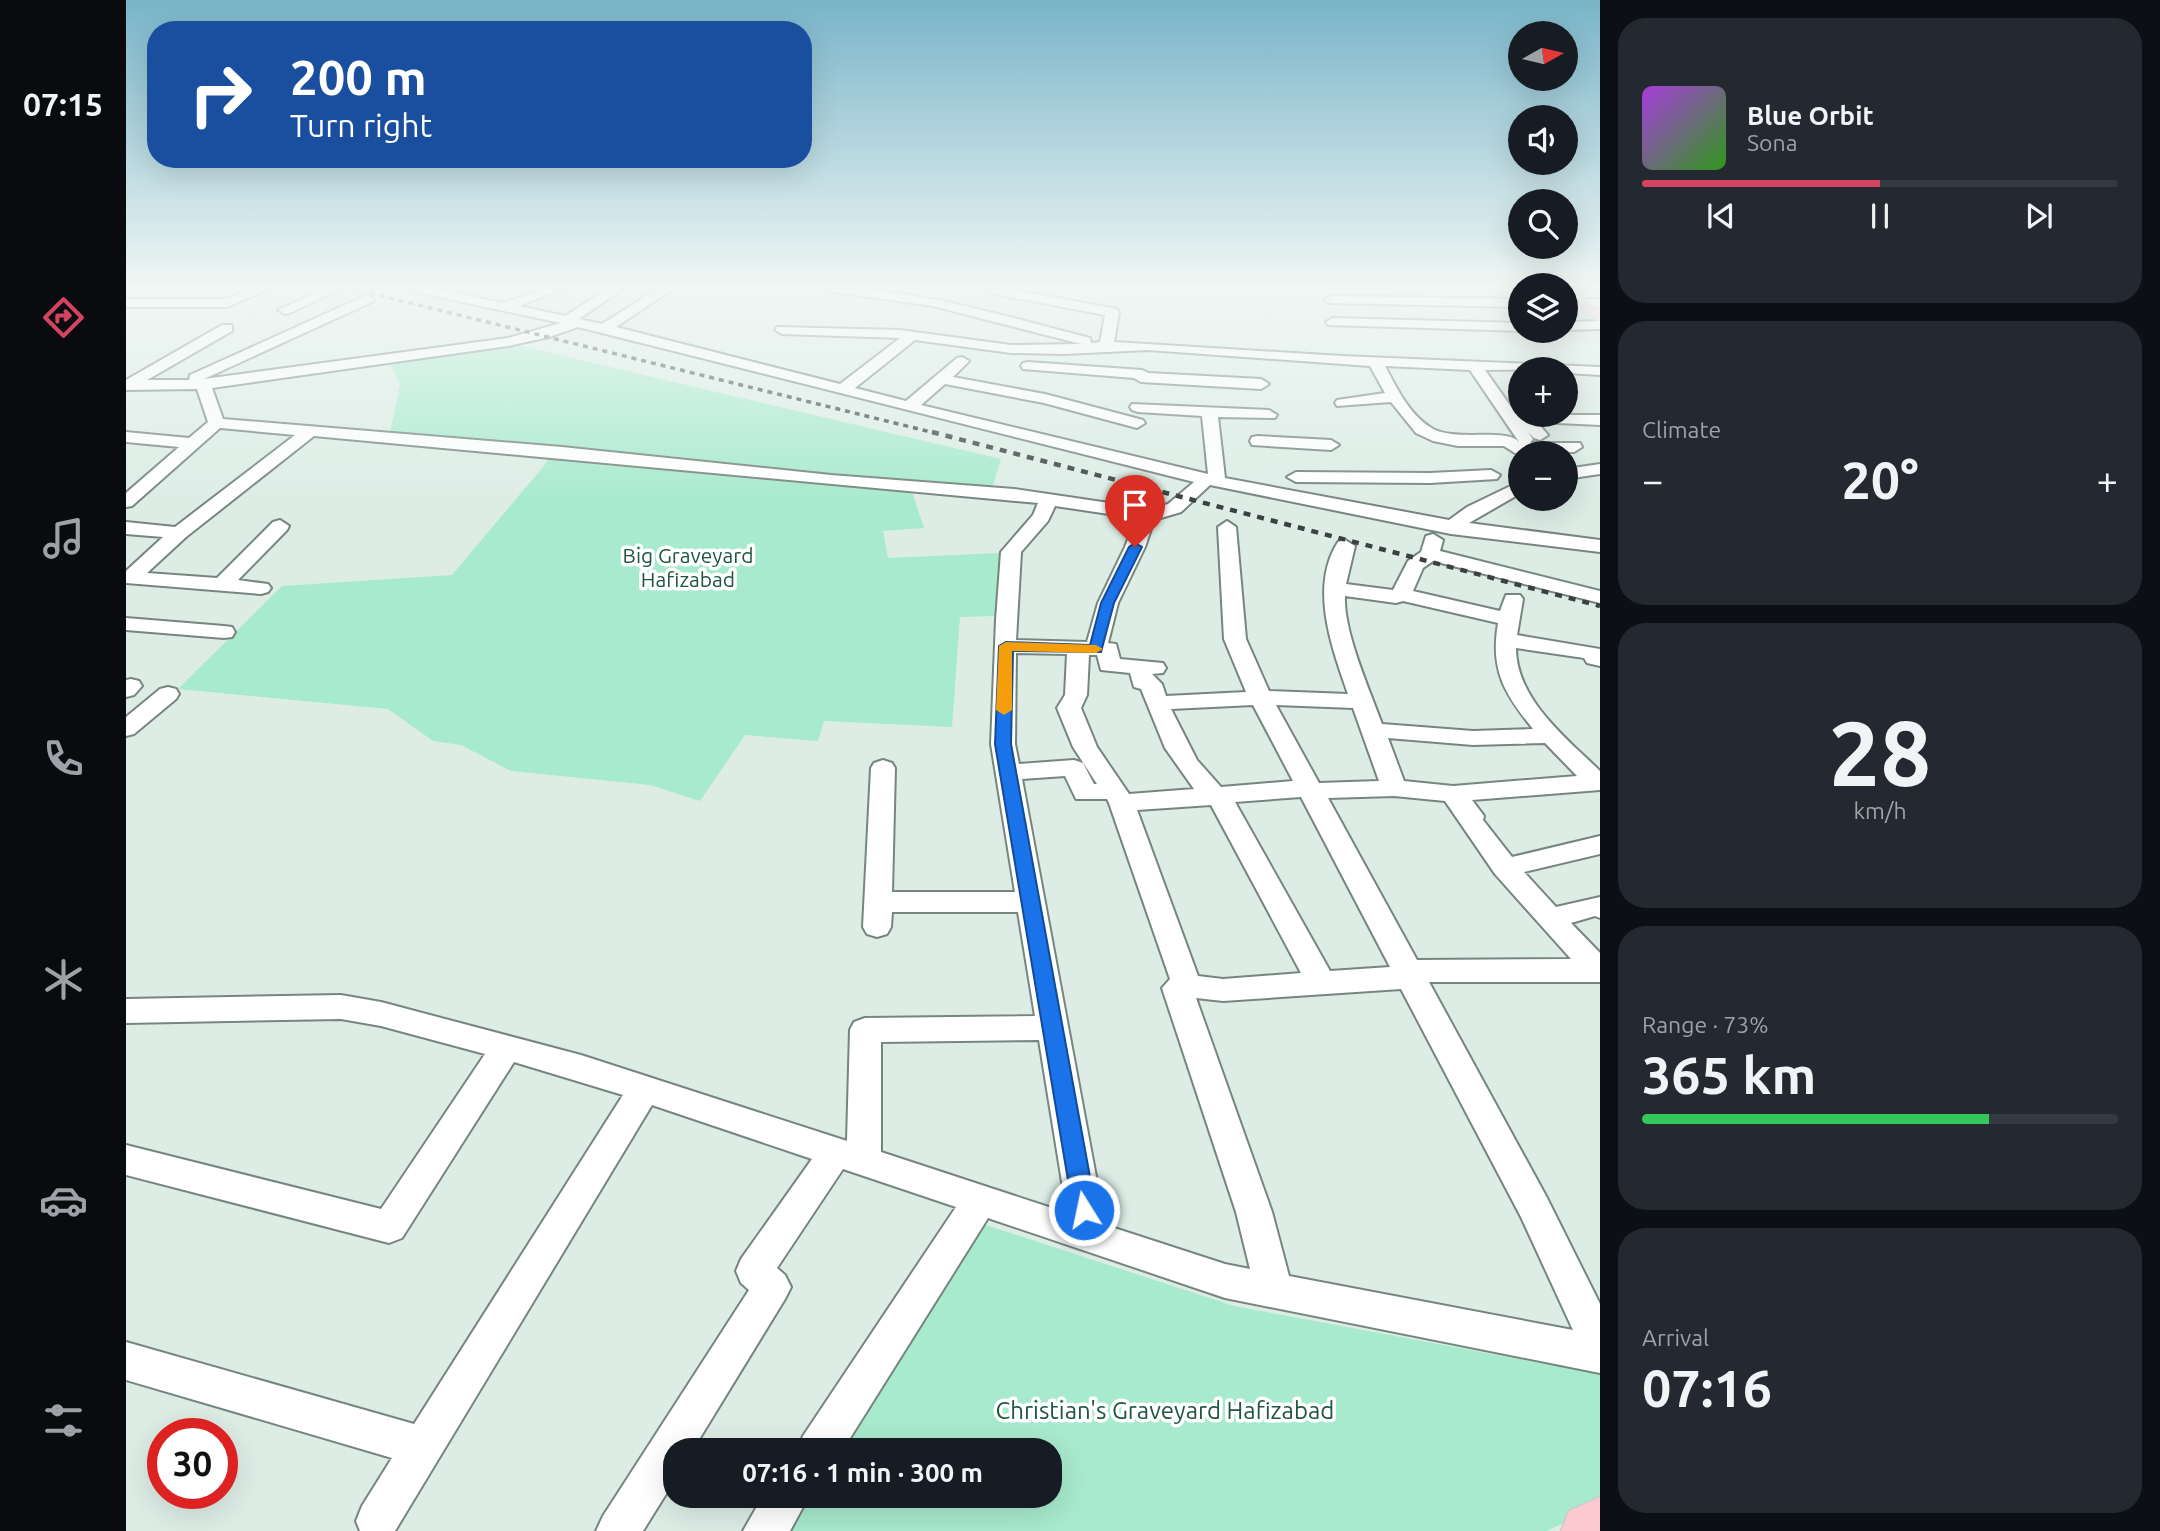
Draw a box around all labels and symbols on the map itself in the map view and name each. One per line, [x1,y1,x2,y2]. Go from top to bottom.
north arrow [1508,21,1578,91]
pin [1105,475,1165,547]
park label: Big Graveyard Hafizabad [623,543,753,591]
position arrow [1047,1173,1121,1247]
park label: Christian's Graveyard Hafizabad [996,1397,1334,1424]
speed limit sign: 30 [147,1418,238,1509]

